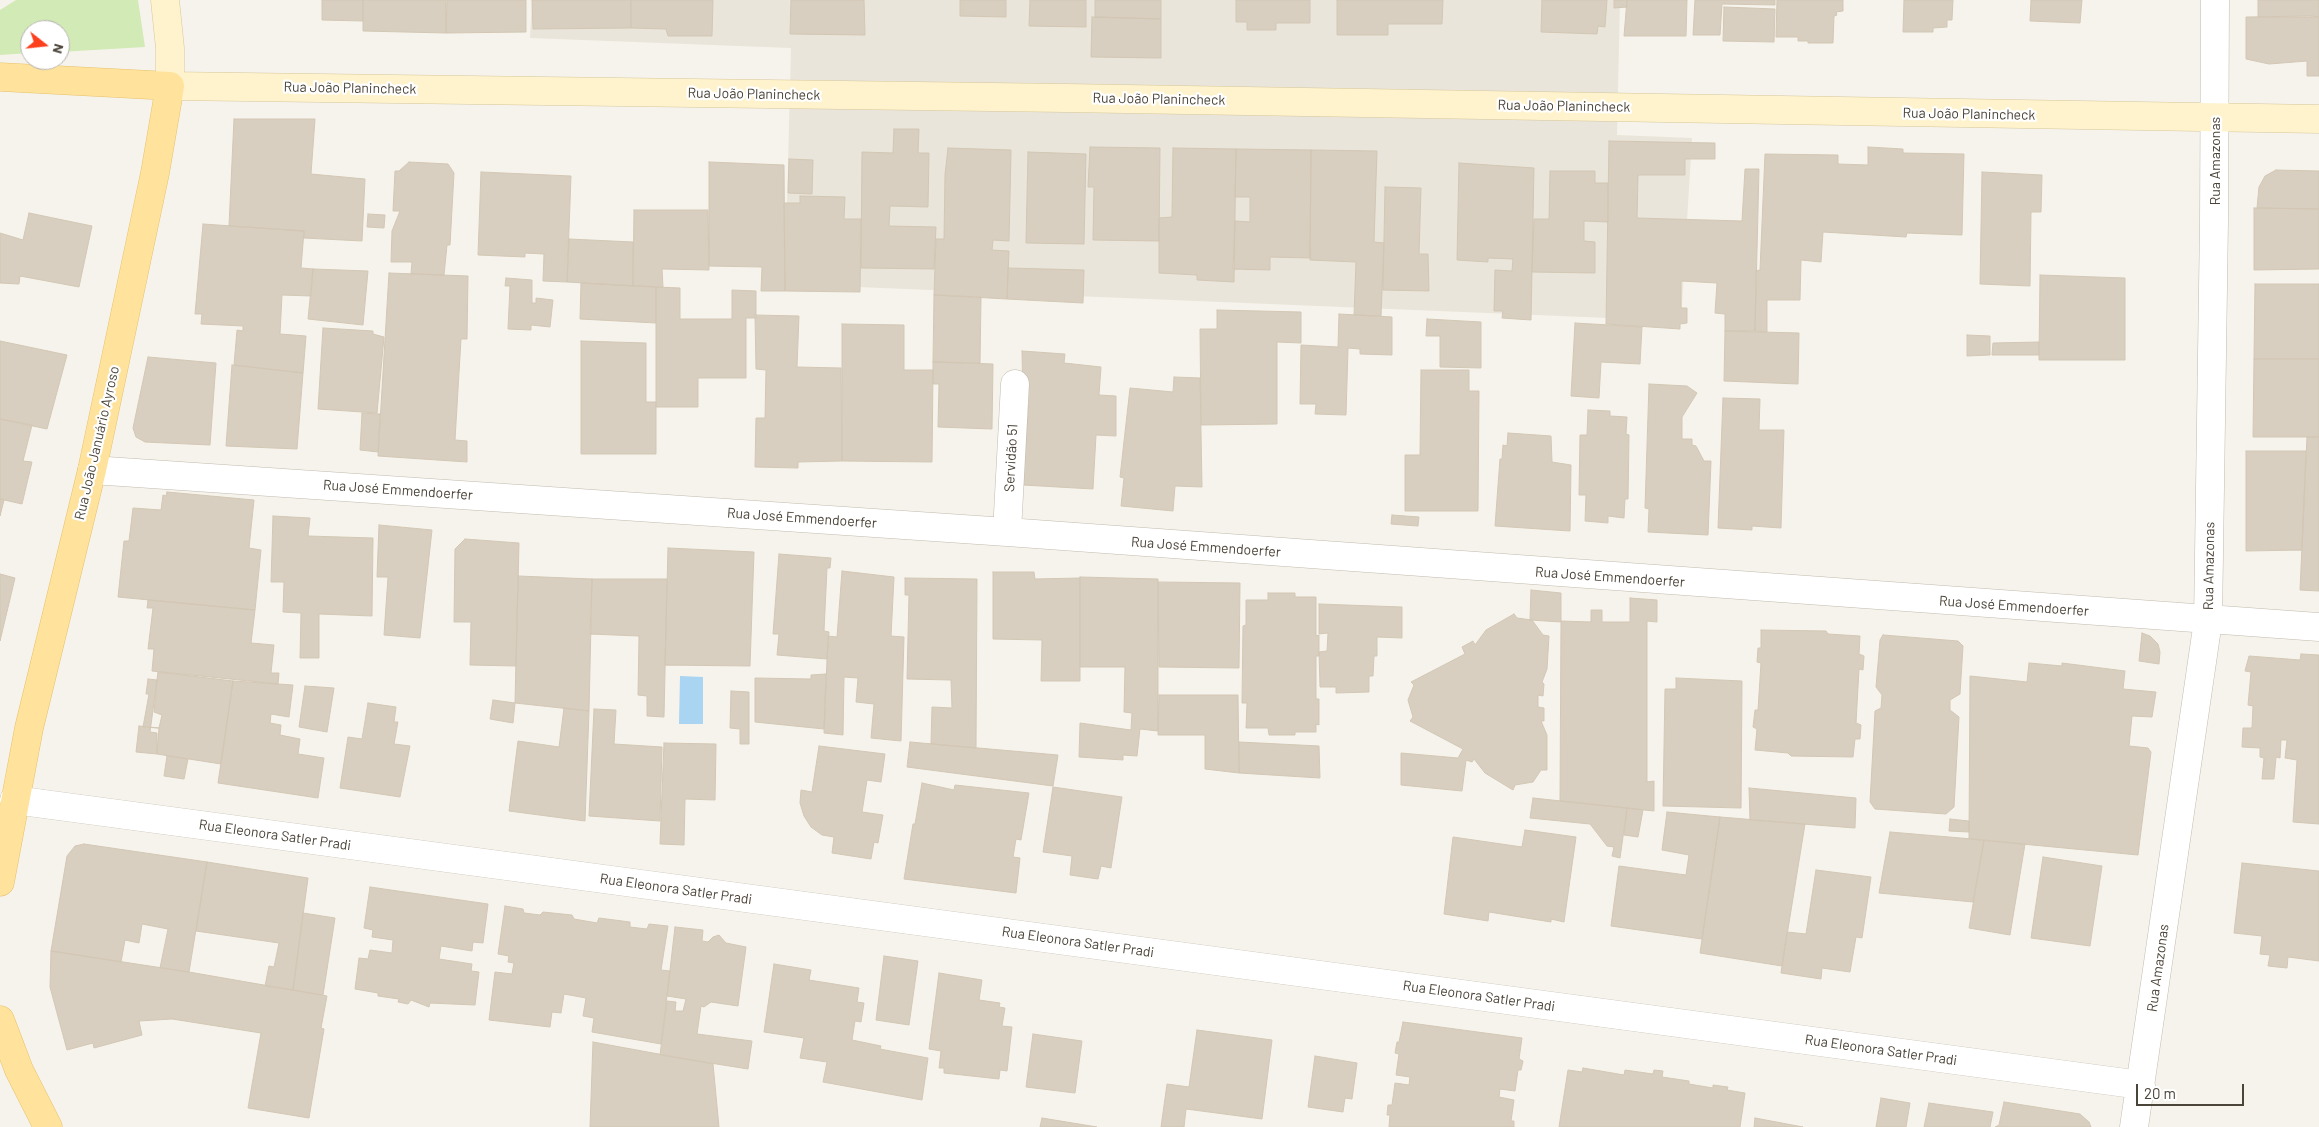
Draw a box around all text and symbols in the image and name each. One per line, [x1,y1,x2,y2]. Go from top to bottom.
north arrow [20,20,70,70]
text: N [49,42,68,56]
street label: Rua João Planincheck [283,78,417,98]
street label: Rua João Planincheck [687,84,821,104]
street label: Rua João Planincheck [1092,89,1226,109]
street label: Rua João Planincheck [1497,96,1631,116]
street label: Rua João Planincheck [1902,104,2036,124]
street label: Rua Amazonas [2207,117,2223,205]
street label: Rua João Januário Ayroso [71,364,123,522]
street label: Servidão 51 [1001,424,1021,492]
street label: Rua José Emmendoerfer [323,476,473,504]
street label: Rua José Emmendoerfer [727,504,877,532]
street label: Rua Amazonas [2200,522,2218,610]
street label: Rua José Emmendoerfer [1131,533,1281,561]
street label: Rua José Emmendoerfer [1535,563,1685,591]
street label: Rua José Emmendoerfer [1939,592,2089,620]
street label: Rua Eleonora Satler Pradi [198,816,352,854]
street label: Rua Eleonora Satler Pradi [599,870,753,908]
street label: Rua Eleonora Satler Pradi [1001,923,1155,961]
street label: Rua Amazonas [2144,923,2172,1013]
street label: Rua Eleonora Satler Pradi [1402,977,1556,1015]
street label: Rua Eleonora Satler Pradi [1804,1031,1958,1069]
scale bar [2139,1074,2246,1106]
text: 20 m [2144,1084,2176,1102]

